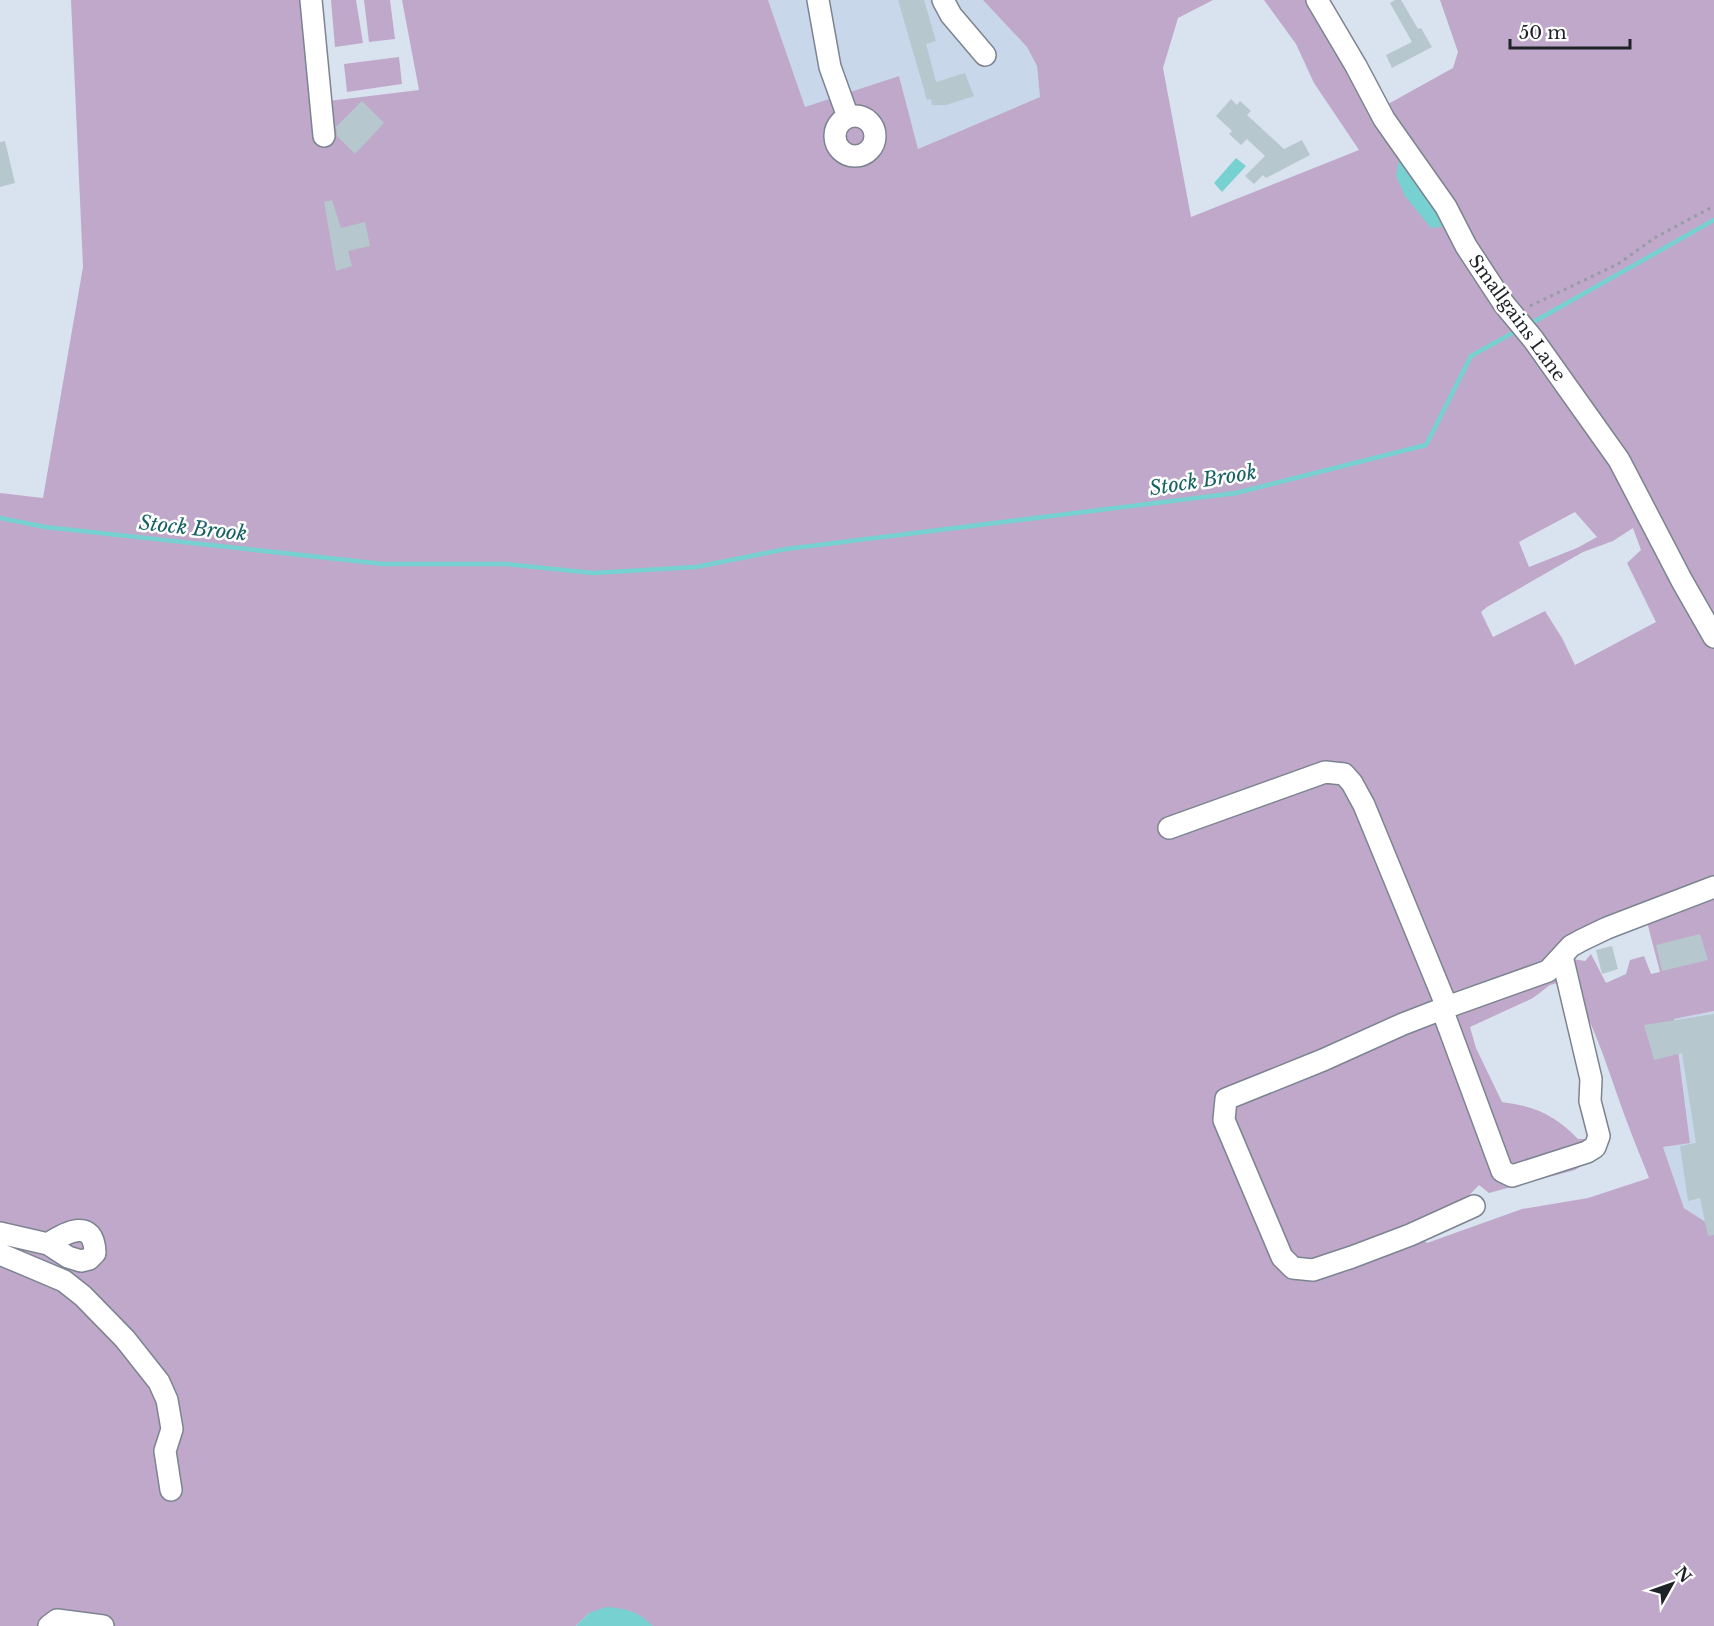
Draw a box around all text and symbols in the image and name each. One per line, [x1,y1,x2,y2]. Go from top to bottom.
scale bar [1510,12,1630,50]
text: 50 m [1519,22,1567,44]
street label: Smallgains Lane [1464,250,1570,386]
water label: Stock Brook [1148,460,1258,500]
water label: Stock Brook [138,510,248,546]
north arrow [1642,1554,1702,1614]
text: N [1671,1562,1696,1587]

